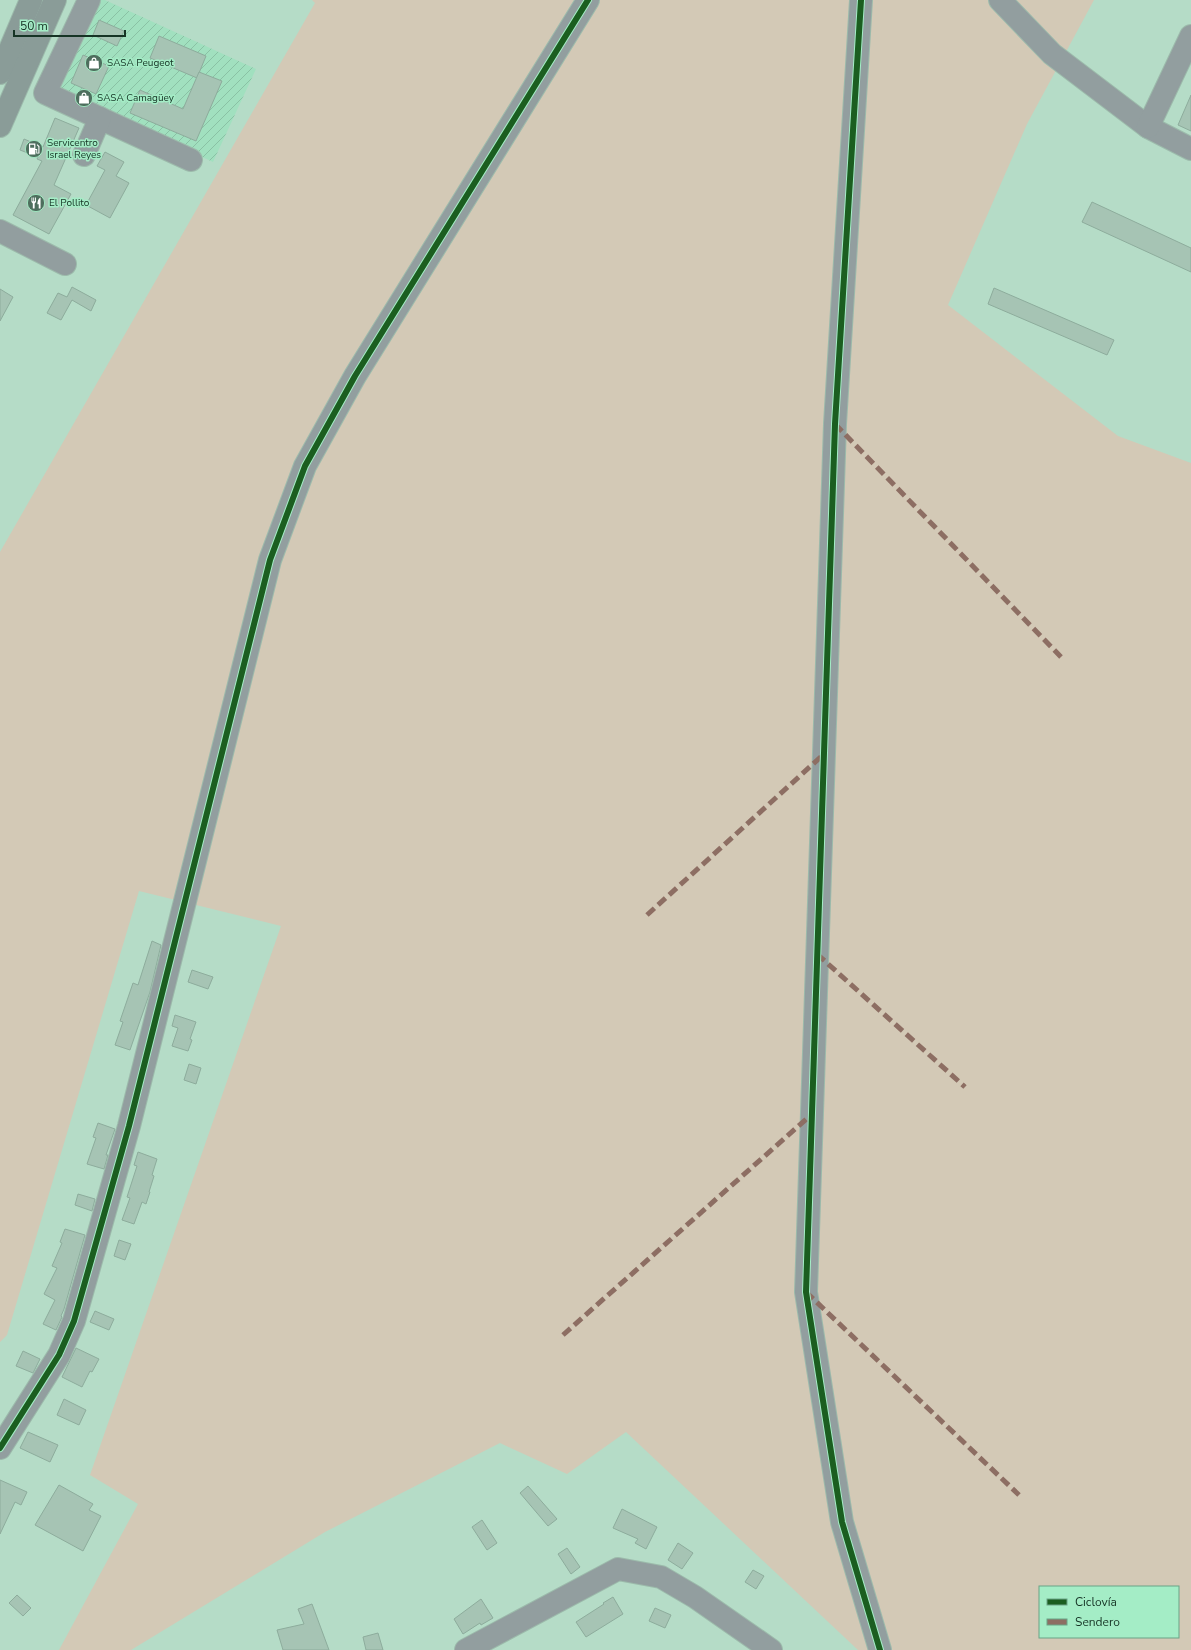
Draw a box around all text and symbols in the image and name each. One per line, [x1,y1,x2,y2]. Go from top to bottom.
scale bar [14,12,125,38]
text: 50 m [20,18,48,34]
shop icon: SASA Peugeot [84,53,104,73]
place label: SASA Peugeot [107,56,174,70]
shop icon: SASA Camagüey [74,88,94,108]
place label: SASA Camagüey [97,91,175,105]
place label: Servicentro Israel Reyes [47,136,101,162]
fuel station icon: Servicentro Israel Reyes [24,139,44,159]
restaurant icon: El Pollito [26,193,46,213]
place label: El Pollito [49,196,90,210]
legend [1039,1586,1179,1638]
text: Ciclovía [1075,1594,1117,1610]
text: Sendero [1075,1614,1120,1630]

